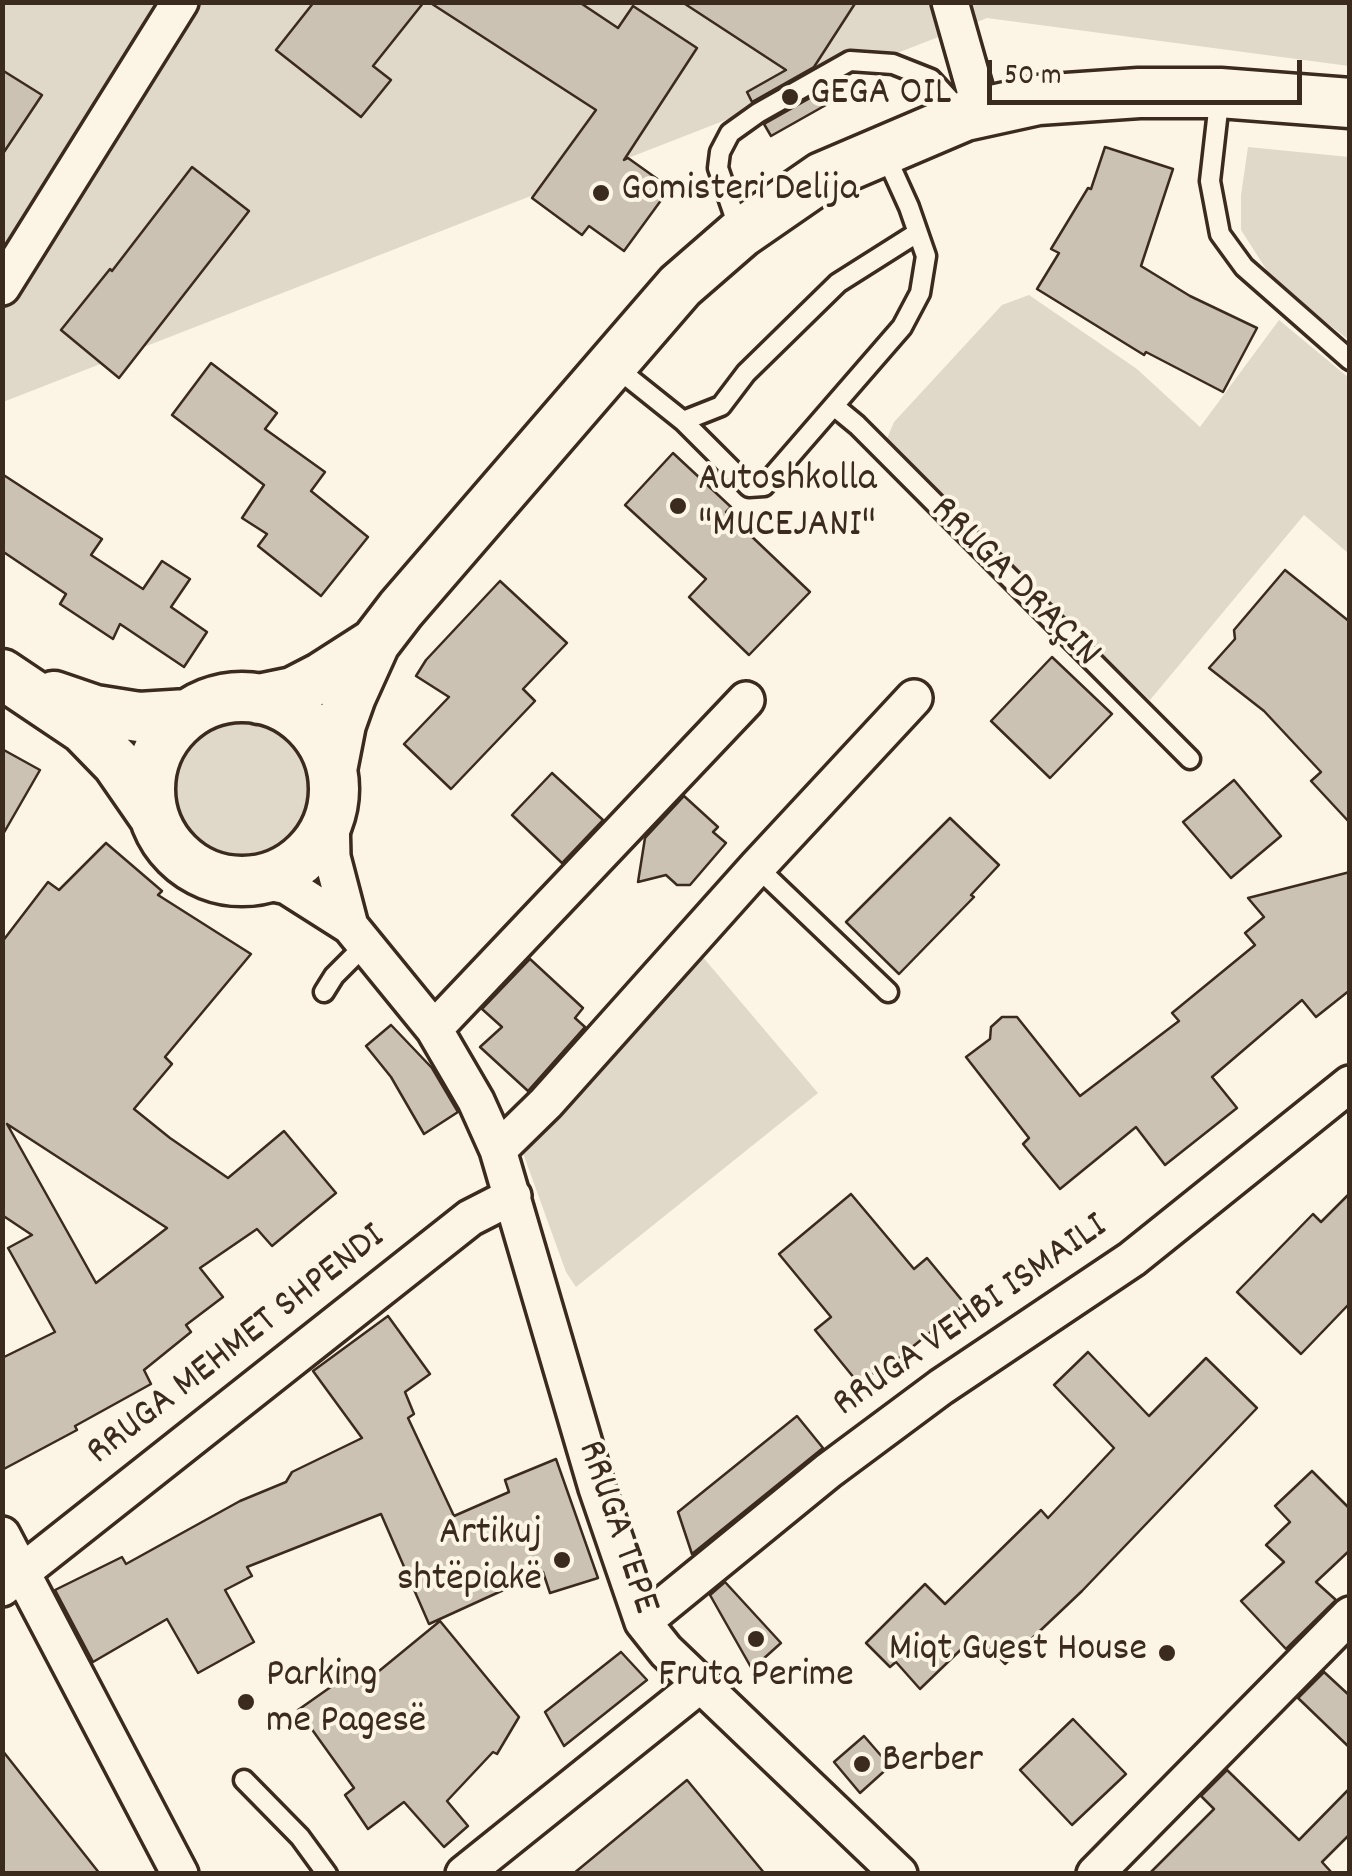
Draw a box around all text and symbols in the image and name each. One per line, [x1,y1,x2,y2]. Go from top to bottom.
scale bar [992,40,1307,102]
text: 50 m [1004,56,1062,99]
place label: GEGA OIL [810,73,951,121]
marker: GEGA OIL [779,86,801,108]
place label: Gomisteri Delija [621,169,859,217]
marker: Gomisteri Delija [590,182,612,204]
place label: Autoshkolla "MUCEJANI" [698,459,877,553]
street label: RRUGA DRAÇIN [917,488,1109,680]
marker: Autoshkolla "MUCEJANI" [667,495,689,517]
street label: RRUGA VEHBI ISMAILI [825,1205,1119,1431]
street label: RRUGA MEHMET SHPENDI [79,1216,397,1478]
street label: RRUGA TEPE [563,1435,667,1621]
place label: Artikuj shtëpiakë [397,1513,542,1607]
marker: Artikuj shtëpiakë [551,1549,573,1571]
marker: Fruta Perime [745,1628,767,1650]
place label: Miqt Guest House [889,1629,1147,1677]
marker: Miqt Guest House [1156,1642,1178,1664]
place label: Parking me Pagesë [266,1655,426,1749]
place label: Fruta Perime [658,1655,854,1703]
marker: Parking me Pagesë [235,1691,257,1713]
place label: Berber [882,1740,983,1788]
marker: Berber [851,1753,873,1775]

